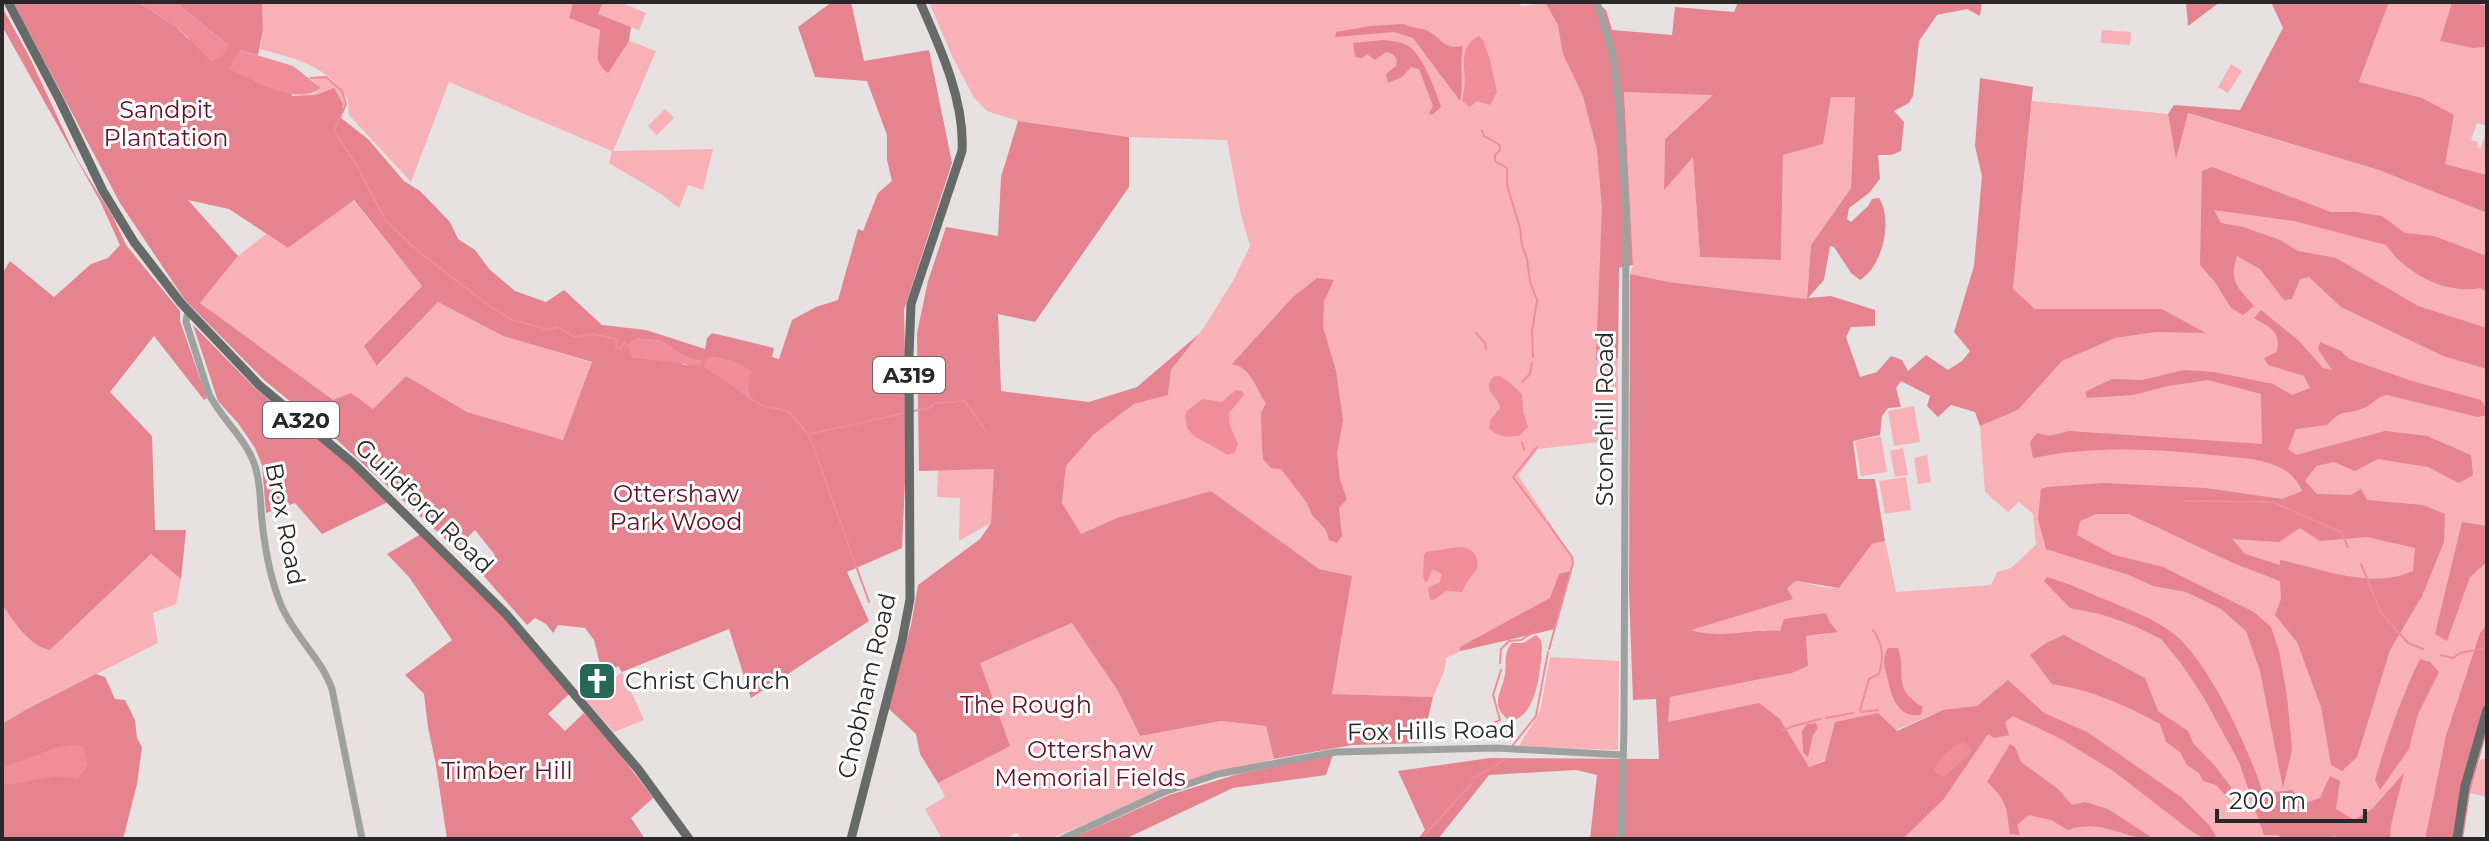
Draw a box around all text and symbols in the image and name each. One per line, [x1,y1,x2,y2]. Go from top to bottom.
park label: Sandpit Plantation [104,95,228,152]
street label: Stonehill Road [1590,332,1619,506]
road number: A319 [873,357,945,393]
road number: A320 [263,402,339,438]
street label: Guildford Road [349,432,500,579]
street label: Brox Road [259,460,312,587]
park label: Ottershaw Park Wood [610,479,742,536]
street label: Chobham Road [831,590,902,781]
church icon: Christ Church [576,660,618,702]
place label: Christ Church [625,666,790,695]
park label: The Rough [960,690,1092,719]
street label: Fox Hills Road [1347,715,1515,746]
park label: Ottershaw Memorial Fields [994,735,1186,792]
park label: Timber Hill [441,756,573,785]
scale bar [2217,773,2365,823]
text: 200 m [2229,786,2306,815]

